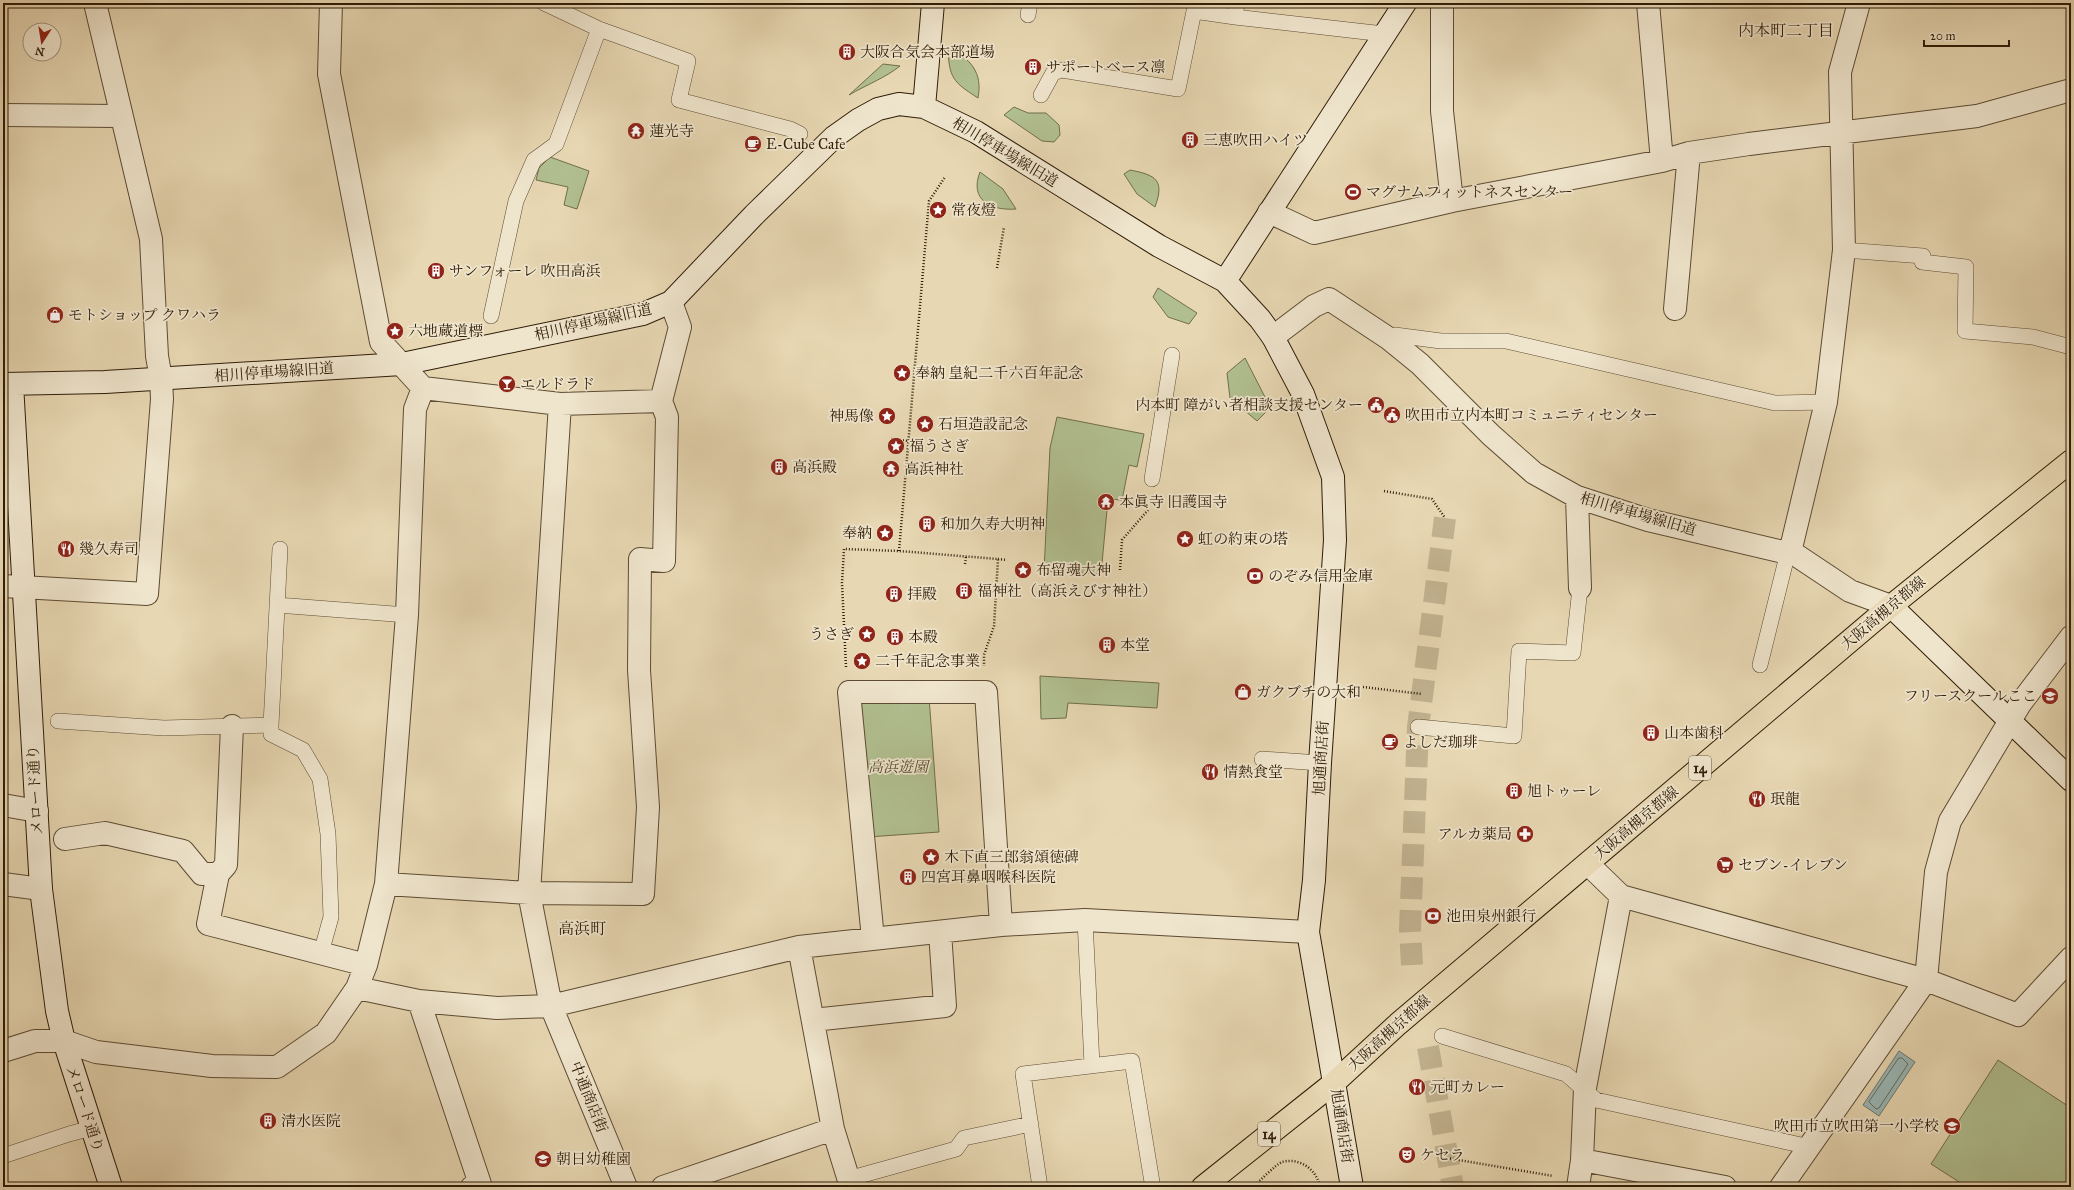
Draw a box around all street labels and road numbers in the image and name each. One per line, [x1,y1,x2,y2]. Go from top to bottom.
street label: 相川停車場線旧道 [949,113,1061,191]
street label: 相川停車場線旧道 [533,300,653,344]
street label: 相川停車場線旧道 [214,359,334,385]
street label: 相川停車場線旧道 [1578,489,1698,539]
street label: 大阪高槻京都線 [1837,572,1929,654]
street label: 旭通商店街 [1310,720,1332,796]
street label: メロード通り [24,745,46,835]
road number: 14 [1689,756,1711,780]
street label: 大阪高槻京都線 [1590,782,1682,864]
street label: 大阪高槻京都線 [1344,991,1434,1075]
street label: 中通商店街 [567,1059,611,1135]
street label: メロード通り [63,1063,107,1155]
street label: 旭通商店街 [1327,1088,1357,1164]
road number: 14 [1258,1122,1280,1146]

